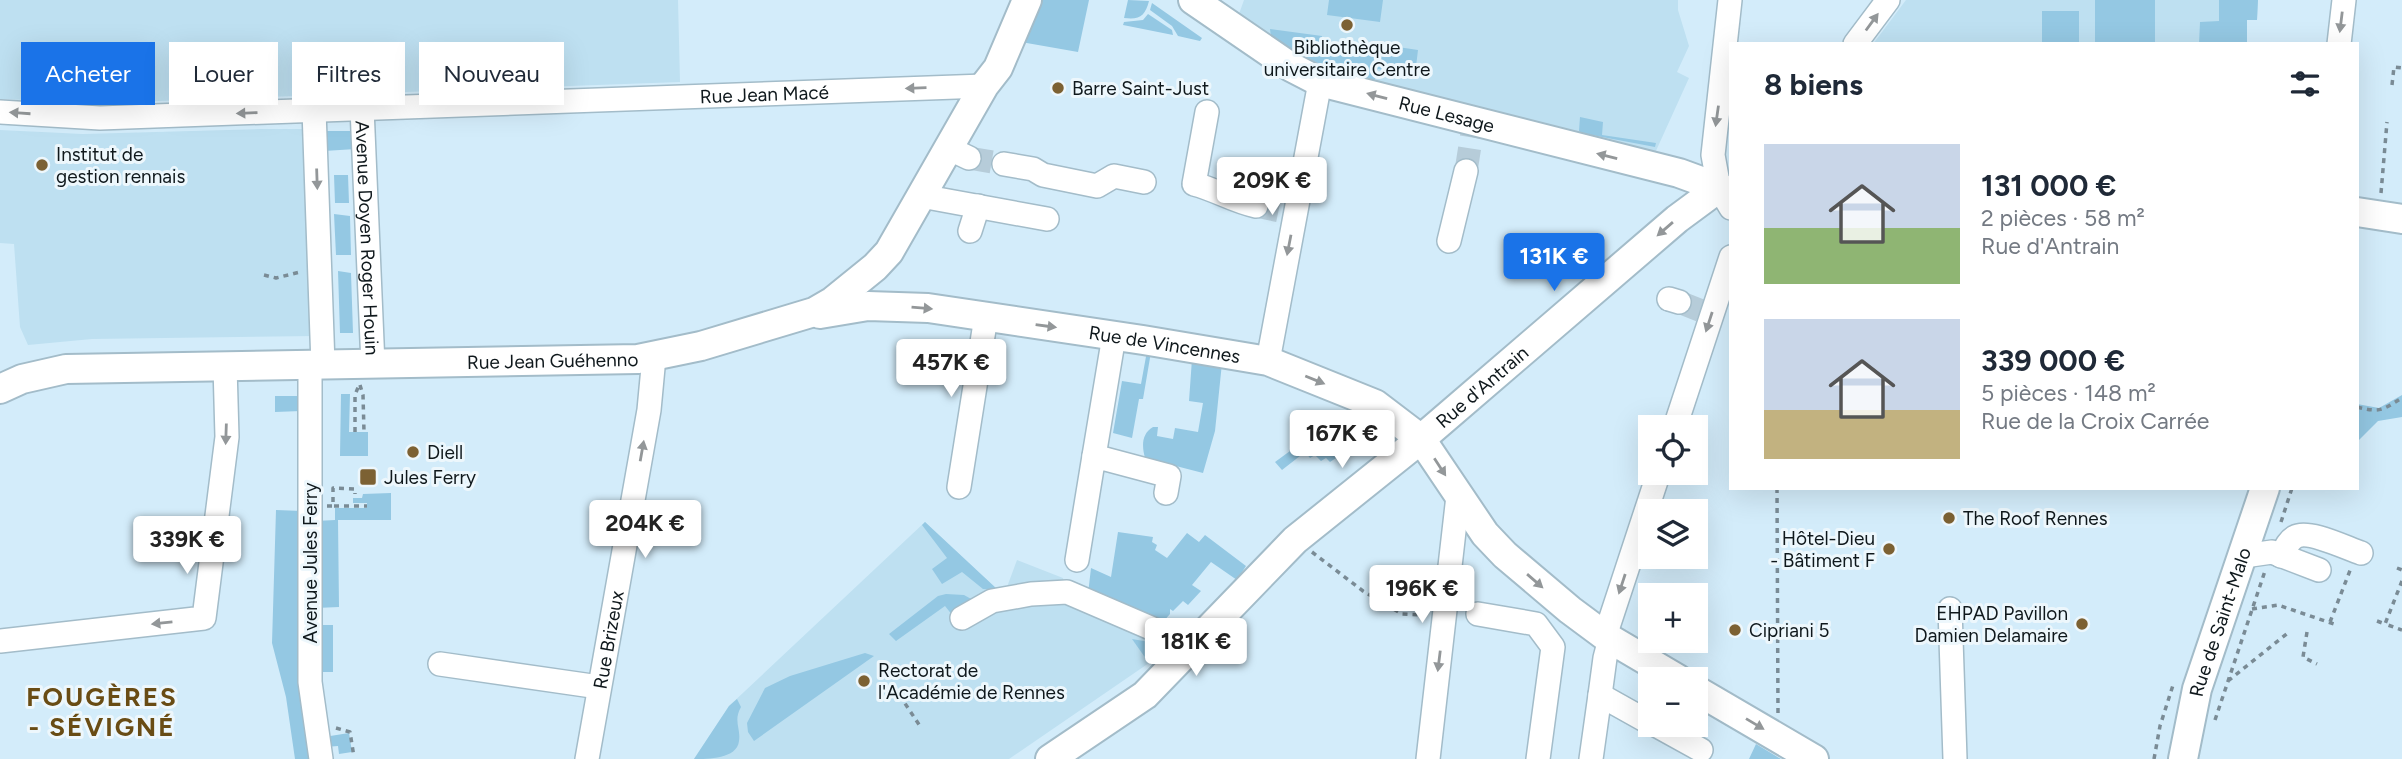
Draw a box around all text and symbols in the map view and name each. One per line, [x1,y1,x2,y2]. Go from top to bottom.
one-way arrow [2336,11,2347,33]
one-way arrow [1865,13,1879,31]
marker: Bibliothèque universitaire Centre [1339,17,1355,33]
place label: Bibliothèque universitaire Centre [1264,36,1430,81]
chip: Acheter [21,42,155,105]
chip: Louer [169,42,278,105]
chip: Filtres [292,42,405,105]
chip: Nouveau [419,42,564,105]
icon: filters [2286,65,2324,103]
text: 8 biens [1764,66,1863,103]
place label: Barre Saint-Just [1072,77,1209,100]
marker: Barre Saint-Just [1050,80,1066,96]
street label: Rue Jean Macé [699,81,829,108]
one-way arrow [904,83,926,94]
one-way arrow [1366,90,1388,101]
street label: Rue Lesage [1396,91,1497,138]
one-way arrow [1711,106,1722,128]
one-way arrow [9,107,31,118]
one-way arrow [236,107,258,118]
street label: Avenue Doyen Roger Houin [351,120,384,356]
place label: Institut de gestion rennais [56,143,185,188]
one-way arrow [1596,150,1618,161]
marker: Institut de gestion rennais [34,157,50,173]
pin: 209K € [1215,158,1329,217]
text: 209K € [1233,166,1311,194]
text: 131 000 € [1981,167,2116,204]
one-way arrow [311,168,322,190]
icon: home [1820,172,1904,256]
text: 2 pièces · 58 m² [1981,204,2145,232]
one-way arrow [1657,221,1674,236]
text: Rue d'Antrain [1981,232,2119,260]
pin: 131K € [1497,233,1611,293]
one-way arrow [1284,234,1295,256]
text: 131K € [1520,242,1588,270]
one-way arrow [912,303,934,314]
one-way arrow [1704,312,1714,333]
one-way arrow [1035,321,1057,332]
street label: Rue de Vincennes [1087,321,1242,368]
pin: 457K € [894,340,1008,399]
street label: Rue d'Antrain [1431,341,1533,433]
text: 339 000 € [1981,342,2125,379]
icon: home [1820,347,1904,431]
street label: Rue Jean Guéhenno [467,348,639,374]
text: 457K € [912,348,990,376]
one-way arrow [1305,375,1326,386]
text: 5 pièces · 148 m² [1981,379,2156,407]
text: Rue de la Croix Carrée [1981,407,2209,435]
pin: 167K € [1285,410,1399,470]
map controls [1638,415,1708,737]
button: locate [1638,415,1708,485]
text: 167K € [1306,419,1378,447]
one-way arrow [220,423,231,445]
one-way arrow [637,440,648,462]
place label: Diell [427,441,463,464]
marker: Diell [405,444,421,460]
one-way arrow [1433,458,1447,476]
place label: Jules Ferry [384,466,476,489]
marker: Jules Ferry [358,467,378,487]
street label: Avenue Jules Ferry [299,483,322,643]
button: layers [1638,499,1708,569]
pin: 204K € [588,500,702,560]
place label: The Roof Rennes [1963,507,2108,530]
text: 204K € [605,509,685,537]
marker: The Roof Rennes [1941,510,1957,526]
pin: 339K € [130,516,244,576]
text: 339K € [149,525,225,553]
place label: Hôtel-Dieu - Bâtiment F [1770,527,1875,572]
marker: Hôtel-Dieu - Bâtiment F [1881,541,1897,557]
street label: Rue de Saint-Malo [2185,545,2256,699]
pin: 196K € [1365,566,1479,625]
one-way arrow [1527,573,1544,588]
one-way arrow [1617,573,1627,594]
text: 196K € [1385,574,1459,602]
button: + [1638,583,1708,653]
street label: Rue Brizeux [589,589,629,691]
place label: EHPAD Pavillon Damien Delamaire [1915,602,2068,647]
marker: EHPAD Pavillon Damien Delamaire [2074,616,2090,632]
one-way arrow [151,617,173,628]
pin: 181K € [1139,618,1253,678]
place label: Cipriani 5 [1749,619,1830,642]
marker: Cipriani 5 [1727,622,1743,638]
text: 181K € [1161,627,1231,655]
one-way arrow [1434,650,1445,672]
place label: Rectorat de l'Académie de Rennes [878,659,1065,704]
button: − [1638,667,1708,737]
marker: Rectorat de l'Académie de Rennes [856,673,872,689]
district label: FOUGÈRES - SÉVIGNÉ [26,681,178,743]
one-way arrow [1745,718,1764,731]

